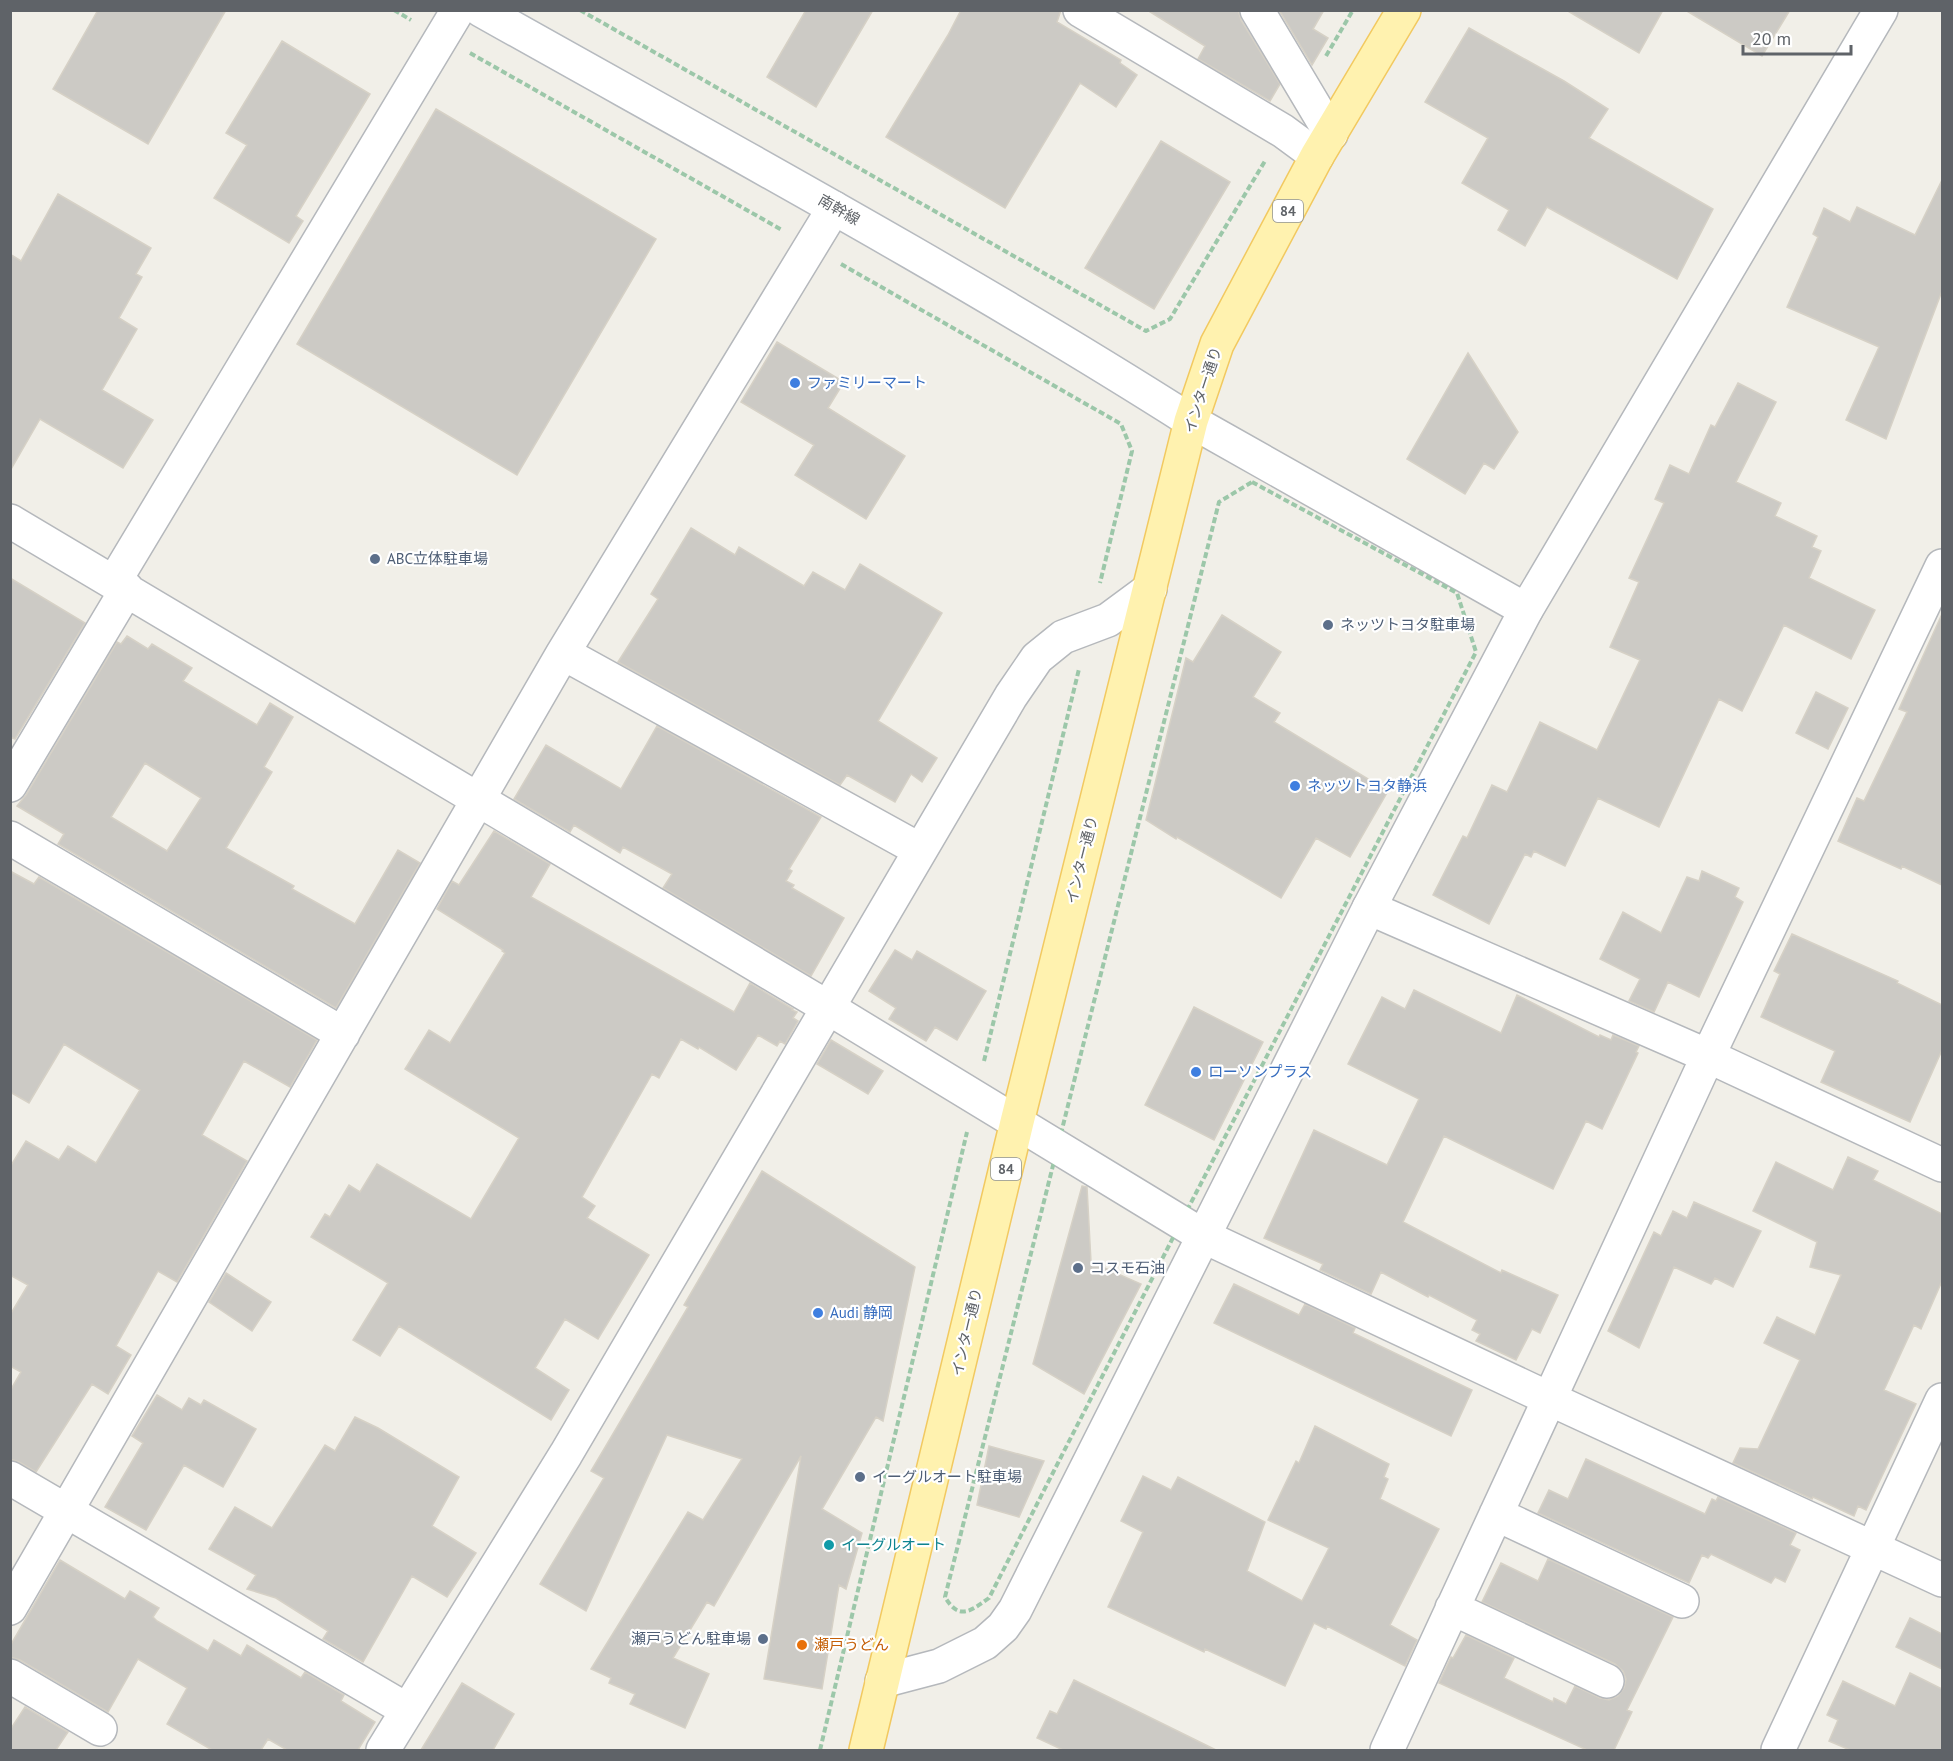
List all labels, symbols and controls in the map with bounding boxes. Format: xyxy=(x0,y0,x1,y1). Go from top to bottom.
scale bar xyxy=(1743,18,1851,56)
text: 20 m xyxy=(1752,27,1791,50)
street label: 南幹線 xyxy=(815,190,863,229)
road number: 84 xyxy=(1273,200,1303,222)
street label: インター通り xyxy=(1180,344,1225,436)
place label: ファミリーマート xyxy=(807,373,927,392)
marker: ファミリーマート xyxy=(788,376,802,390)
place label: ABC立体駐車場 xyxy=(387,549,488,568)
marker: ABC立体駐車場 xyxy=(368,552,382,566)
place label: ネッツトヨタ駐車場 xyxy=(1340,615,1475,634)
marker: ネッツトヨタ駐車場 xyxy=(1321,618,1335,632)
place label: ネッツトヨタ静浜 xyxy=(1307,776,1427,795)
marker: ネッツトヨタ静浜 xyxy=(1288,779,1302,793)
street label: インター通り xyxy=(1061,814,1102,906)
place label: ローソンプラス xyxy=(1208,1062,1312,1081)
marker: ローソンプラス xyxy=(1189,1065,1203,1079)
road number: 84 xyxy=(991,1158,1021,1180)
place label: コスモ石油 xyxy=(1090,1258,1165,1277)
marker: コスモ石油 xyxy=(1071,1261,1085,1275)
street label: インター通り xyxy=(947,1286,986,1378)
place label: Audi 静岡 xyxy=(830,1303,893,1322)
marker: Audi 静岡 xyxy=(811,1306,825,1320)
place label: イーグルオート駐車場 xyxy=(872,1467,1022,1486)
marker: イーグルオート駐車場 xyxy=(853,1470,867,1484)
place label: イーグルオート xyxy=(841,1535,946,1554)
marker: イーグルオート xyxy=(822,1538,836,1552)
place label: 瀬戸うどん駐車場 xyxy=(631,1629,751,1648)
marker: 瀬戸うどん駐車場 xyxy=(756,1632,770,1646)
place label: 瀬戸うどん xyxy=(814,1635,889,1654)
marker: 瀬戸うどん xyxy=(795,1638,809,1652)

